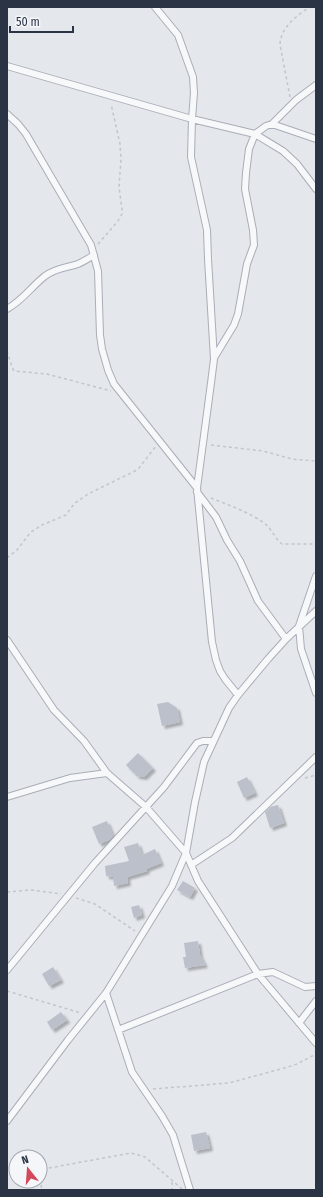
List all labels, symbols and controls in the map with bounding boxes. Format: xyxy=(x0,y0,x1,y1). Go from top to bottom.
scale bar xyxy=(10,8,73,34)
text: 50 m xyxy=(16,15,40,29)
north arrow xyxy=(8,1149,48,1189)
text: N xyxy=(20,1153,30,1167)

